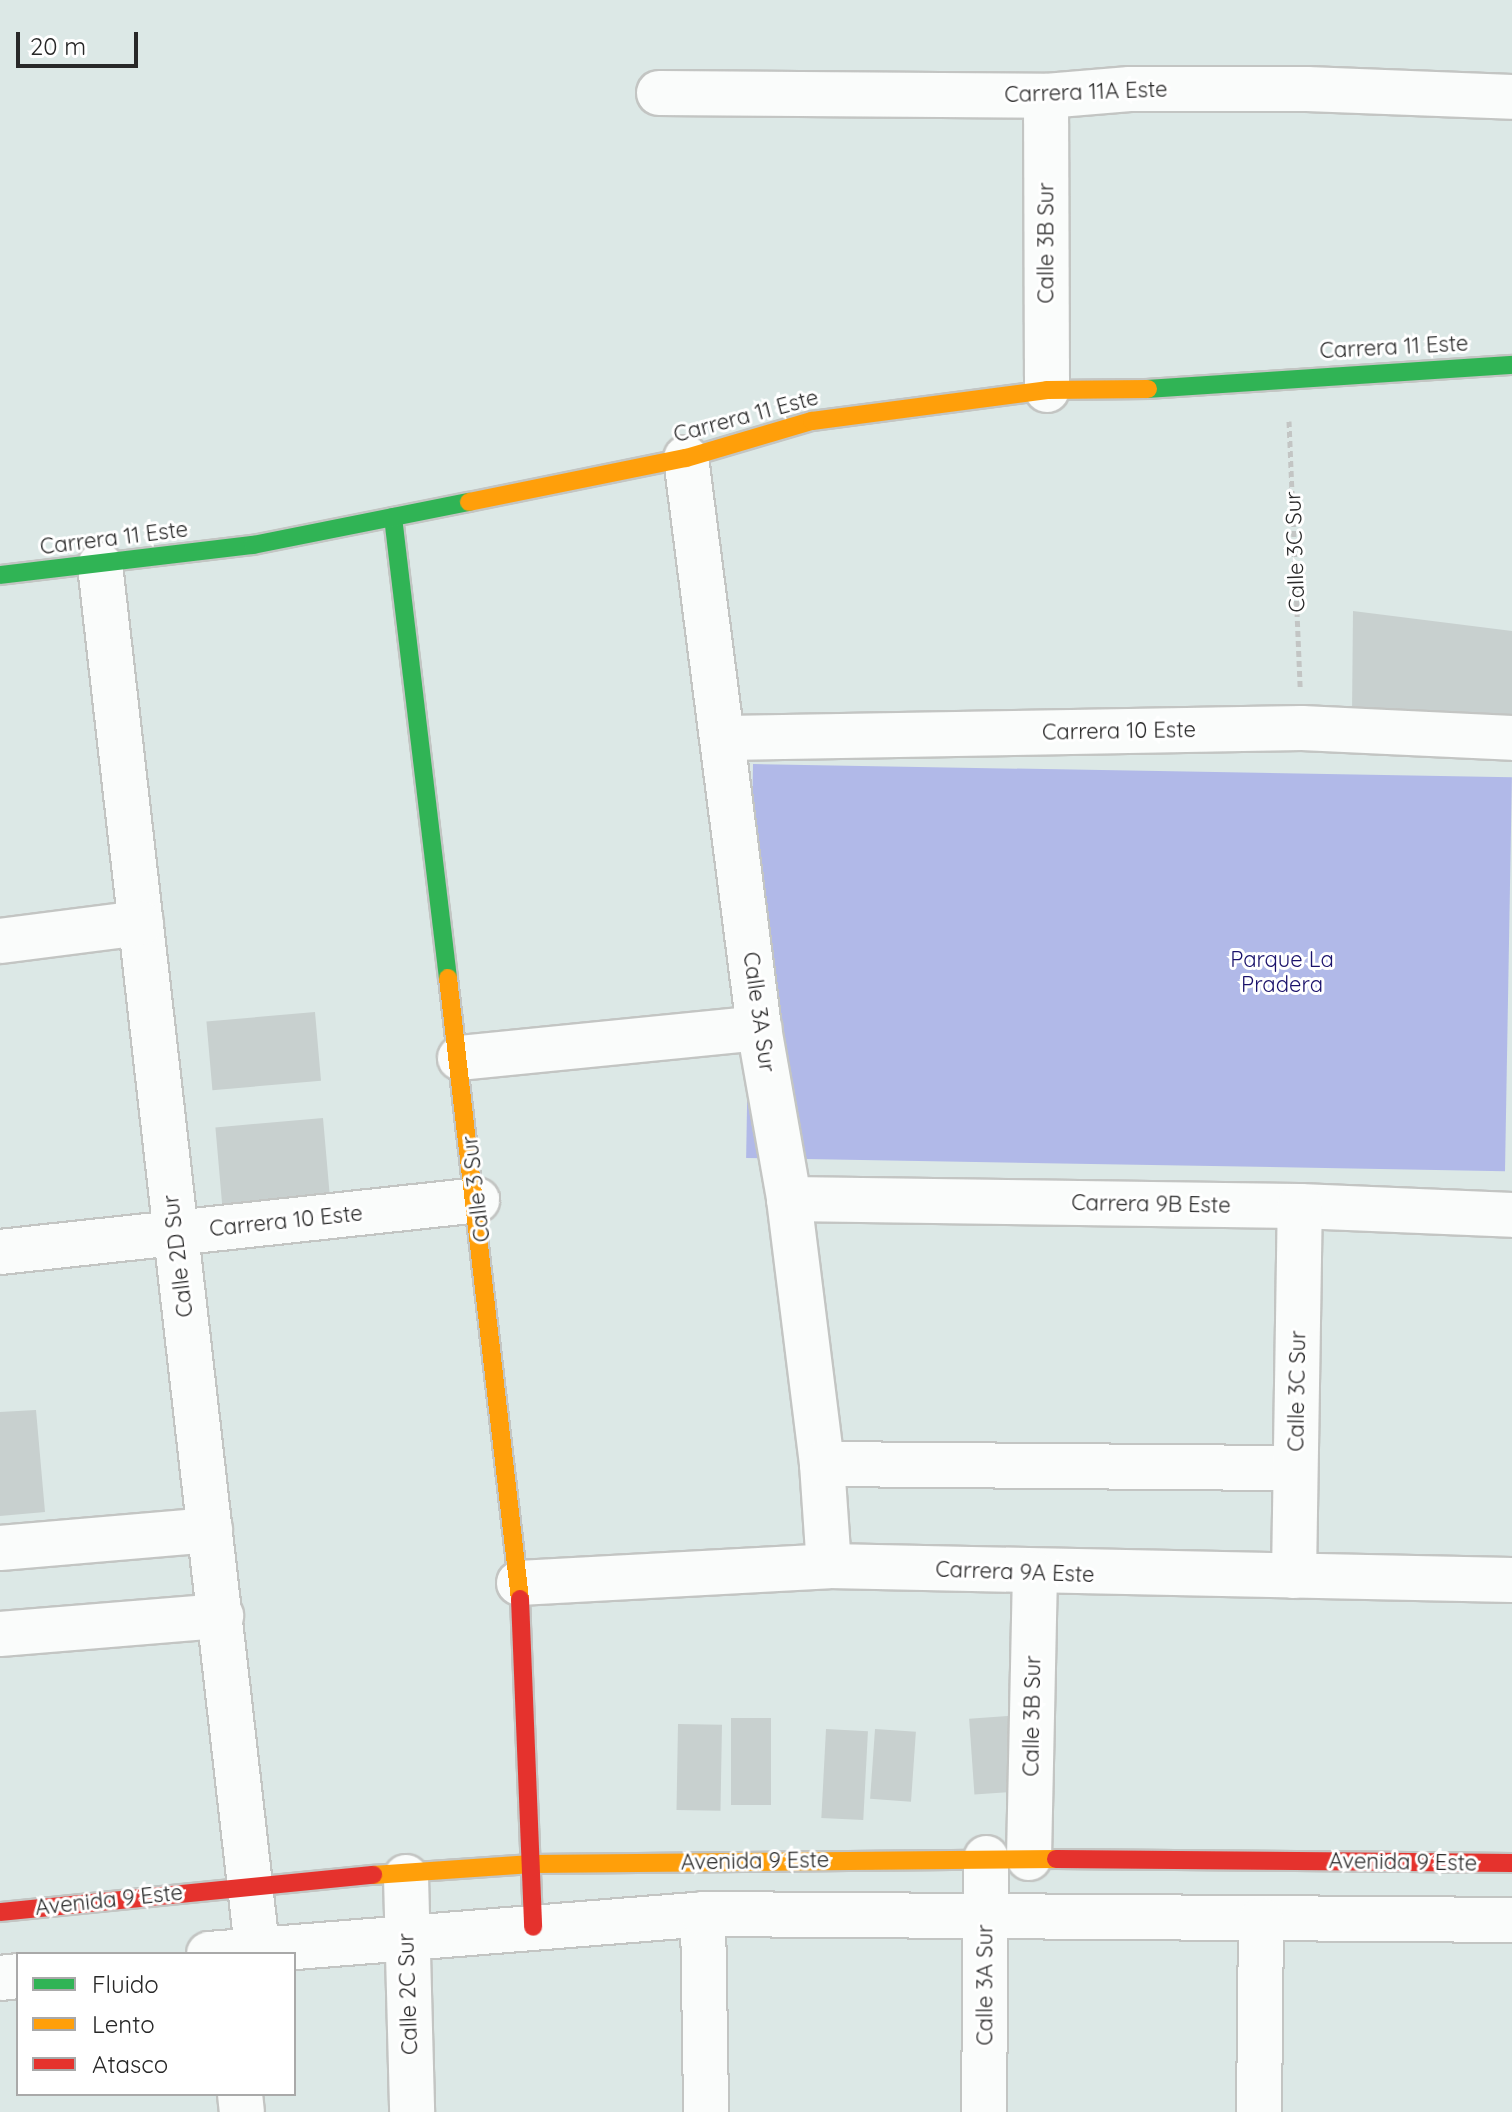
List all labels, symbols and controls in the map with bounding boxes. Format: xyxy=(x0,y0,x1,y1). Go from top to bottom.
scale bar xyxy=(20,16,142,66)
text: 20 m xyxy=(30,31,86,61)
street label: Carrera 11A Este xyxy=(1004,76,1168,108)
street label: Calle 3B Sur xyxy=(1033,182,1059,304)
street label: Carrera 11 Este xyxy=(1319,330,1469,364)
street label: Carrera 11 Este xyxy=(671,384,821,448)
street label: Calle 3C Sur xyxy=(1280,491,1310,613)
street label: Carrera 11 Este xyxy=(38,516,190,560)
street label: Carrera 10 Este xyxy=(1042,716,1196,746)
park label: Parque La Pradera xyxy=(1230,946,1334,998)
street label: Calle 3A Sur xyxy=(737,950,781,1074)
street label: Calle 3 Sur xyxy=(456,1134,496,1244)
street label: Carrera 9B Este xyxy=(1071,1189,1231,1219)
street label: Calle 2D Sur xyxy=(157,1193,199,1319)
street label: Carrera 10 Este xyxy=(208,1200,364,1242)
street label: Calle 3C Sur xyxy=(1283,1330,1311,1452)
street label: Carrera 9A Este xyxy=(935,1556,1095,1588)
street label: Calle 3B Sur xyxy=(1018,1655,1046,1777)
street label: Avenida 9 Este xyxy=(681,1847,829,1875)
street label: Avenida 9 Este xyxy=(1329,1848,1477,1876)
street label: Avenida 9 Este xyxy=(34,1879,184,1921)
street label: Calle 3A Sur xyxy=(972,1924,998,2046)
street label: Calle 2C Sur xyxy=(393,1933,423,2055)
legend xyxy=(16,1952,296,2096)
text: Fluido xyxy=(92,1969,159,1999)
text: Lento xyxy=(92,2009,155,2039)
text: Atasco xyxy=(92,2049,168,2079)

